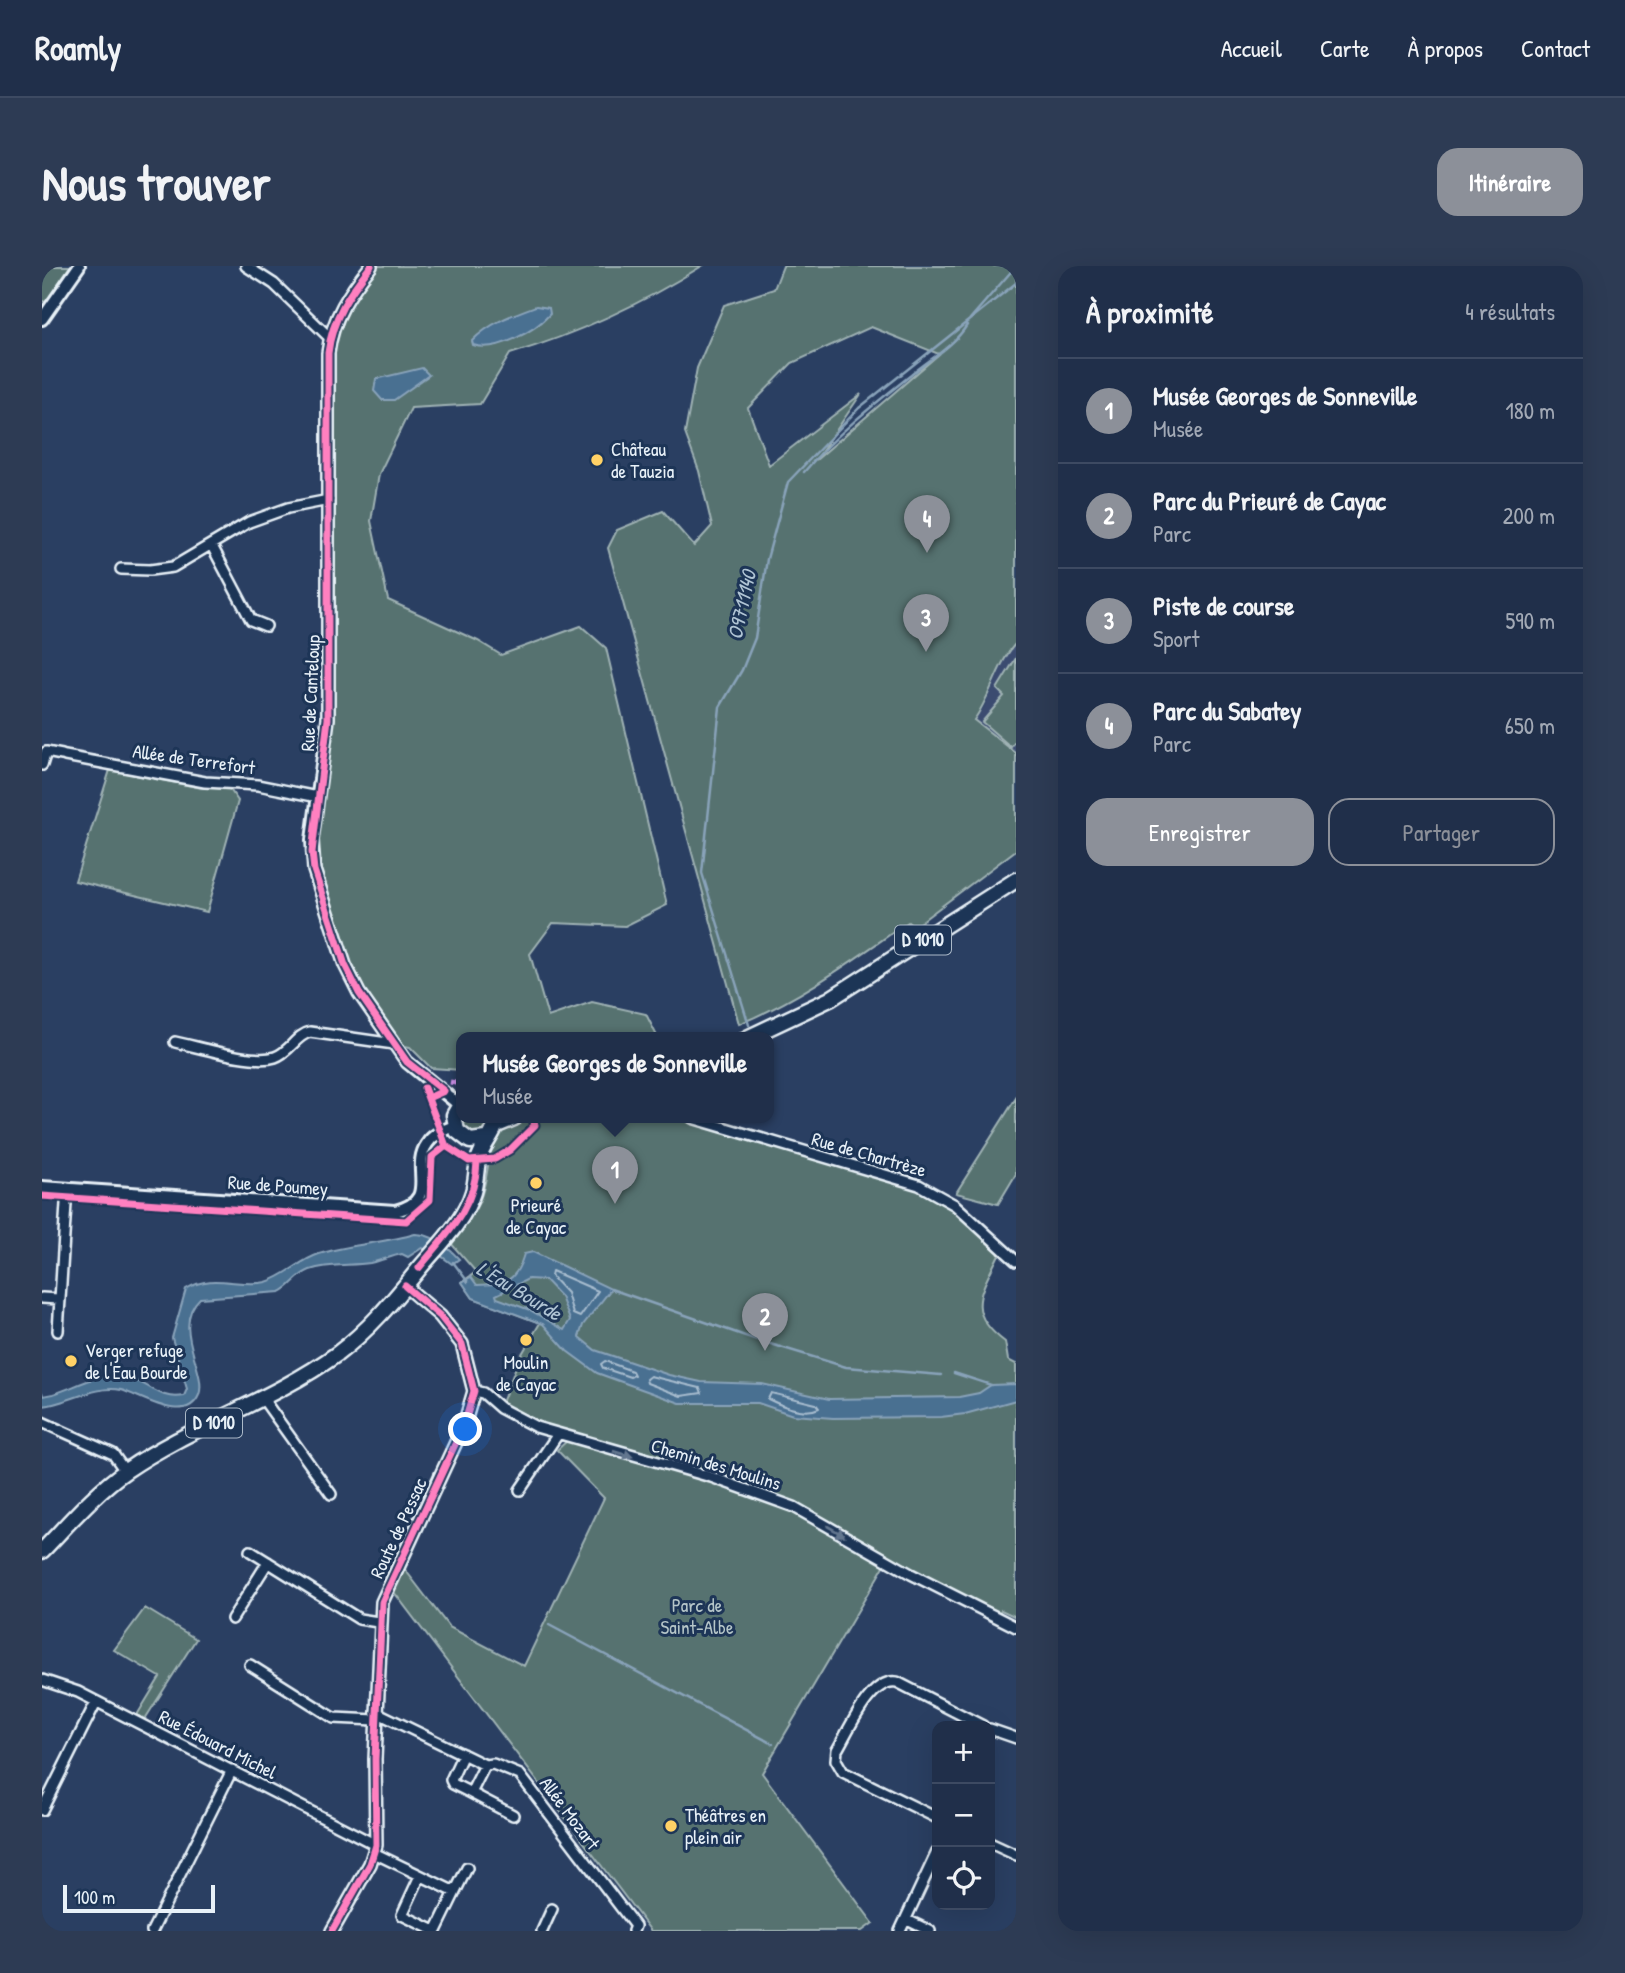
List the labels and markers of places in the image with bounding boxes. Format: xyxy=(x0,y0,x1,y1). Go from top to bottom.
place label: Château de Tauzia xyxy=(611,436,675,484)
marker: Château de Tauzia xyxy=(589,452,605,468)
pin: 4 xyxy=(904,495,950,553)
pin: 3 xyxy=(903,594,949,652)
pin: 1 xyxy=(592,1146,638,1204)
marker: Prieuré de Cayac xyxy=(528,1175,544,1191)
place label: Prieuré de Cayac xyxy=(506,1192,567,1240)
pin: 2 xyxy=(742,1293,788,1351)
marker: Moulin de Cayac xyxy=(518,1332,534,1348)
place label: Verger refuge de l'Eau Bourde xyxy=(85,1337,188,1385)
place label: Moulin de Cayac xyxy=(496,1349,557,1397)
marker: Verger refuge de l'Eau Bourde xyxy=(63,1353,79,1369)
place label: Théâtres en plein air xyxy=(685,1802,766,1850)
marker: Théâtres en plein air xyxy=(663,1818,679,1834)

